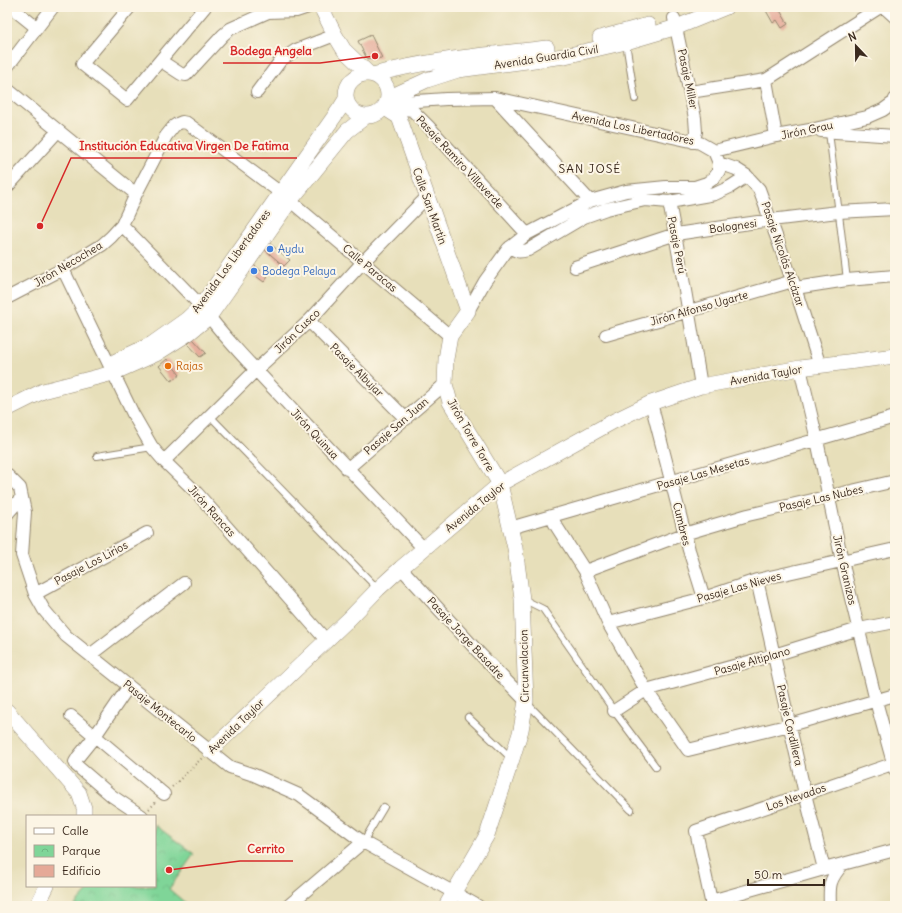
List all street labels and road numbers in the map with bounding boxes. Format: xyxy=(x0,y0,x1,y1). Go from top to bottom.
street label: Avenida Guardia Civil xyxy=(493,42,599,72)
street label: Pasaje Miller xyxy=(675,47,701,111)
street label: Avenida Los Libertadores xyxy=(571,108,695,148)
street label: Pasaje Ramiro Villaverde xyxy=(413,113,507,211)
street label: Jirón Grau xyxy=(780,118,835,142)
street label: Calle San Martín xyxy=(410,166,450,246)
street label: Pasaje Nicolás Alcázar xyxy=(758,200,808,309)
street label: Avenida Los Libertadores xyxy=(189,206,273,316)
street label: Pasaje Perú xyxy=(665,215,690,275)
street label: Bolognesi xyxy=(708,216,758,236)
street label: Jirón Necochea xyxy=(31,238,105,290)
street label: Calle Paracas xyxy=(340,241,400,295)
street label: Jirón Alfonso Ugarte xyxy=(649,287,749,329)
street label: Jirón Cusco xyxy=(271,306,323,356)
street label: Pasaje Albujar xyxy=(327,340,387,400)
street label: Avenida Taylor xyxy=(729,362,804,388)
street label: Pasaje San Juan xyxy=(361,394,431,458)
street label: Jirón Torre Torre xyxy=(444,396,498,474)
street label: Jirón Quinua xyxy=(288,406,342,462)
street label: Pasaje Las Mesetas xyxy=(655,453,751,493)
street label: Avenida Taylor xyxy=(442,478,508,535)
street label: Jirón Rancas xyxy=(185,482,239,540)
street label: Pasaje Las Nubes xyxy=(778,482,864,514)
street label: Cumbres xyxy=(670,501,694,547)
street label: Jirón Granizos xyxy=(830,534,860,606)
street label: Pasaje Los Lirios xyxy=(52,538,130,588)
street label: Pasaje Las Nieves xyxy=(695,568,783,606)
street label: Pasaje Jorge Basadre xyxy=(424,594,508,682)
street label: Circunvalacion xyxy=(516,629,532,703)
street label: Pasaje Altiplano xyxy=(712,643,792,679)
street label: Pasaje Montecarlo xyxy=(120,677,200,745)
street label: Pasaje Cordillera xyxy=(774,683,806,767)
street label: Avenida Taylor xyxy=(205,695,268,756)
street label: Los Nevados xyxy=(764,780,828,814)

